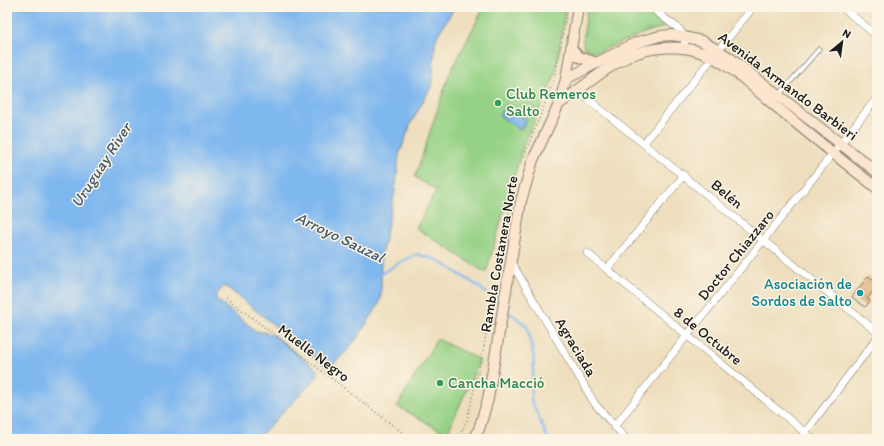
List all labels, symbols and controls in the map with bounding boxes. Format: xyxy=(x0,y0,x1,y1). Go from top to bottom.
north arrow xyxy=(822,22,862,62)
text: N xyxy=(840,26,853,41)
street label: Avenida Armando Barbieri xyxy=(715,28,861,144)
place label: Club Remeros Salto xyxy=(506,85,596,120)
marker: Club Remeros Salto xyxy=(493,98,503,108)
water label: Uruguay River xyxy=(67,118,136,211)
street label: Rambla Costanera Norte xyxy=(476,174,522,334)
street label: Belén xyxy=(707,175,747,213)
street label: Doctor Chiazzaro xyxy=(694,206,778,304)
water label: Arroyo Sauzal xyxy=(293,207,389,267)
place label: Asociación de Sordos de Salto xyxy=(752,275,852,310)
marker: Asociación de Sordos de Salto xyxy=(855,288,865,298)
street label: 8 de Octubre xyxy=(670,303,746,369)
street label: Agraciada xyxy=(551,314,601,380)
street label: Muelle Negro xyxy=(275,320,353,386)
place label: Cancha Macció xyxy=(448,374,544,392)
marker: Cancha Macció xyxy=(435,378,445,388)

